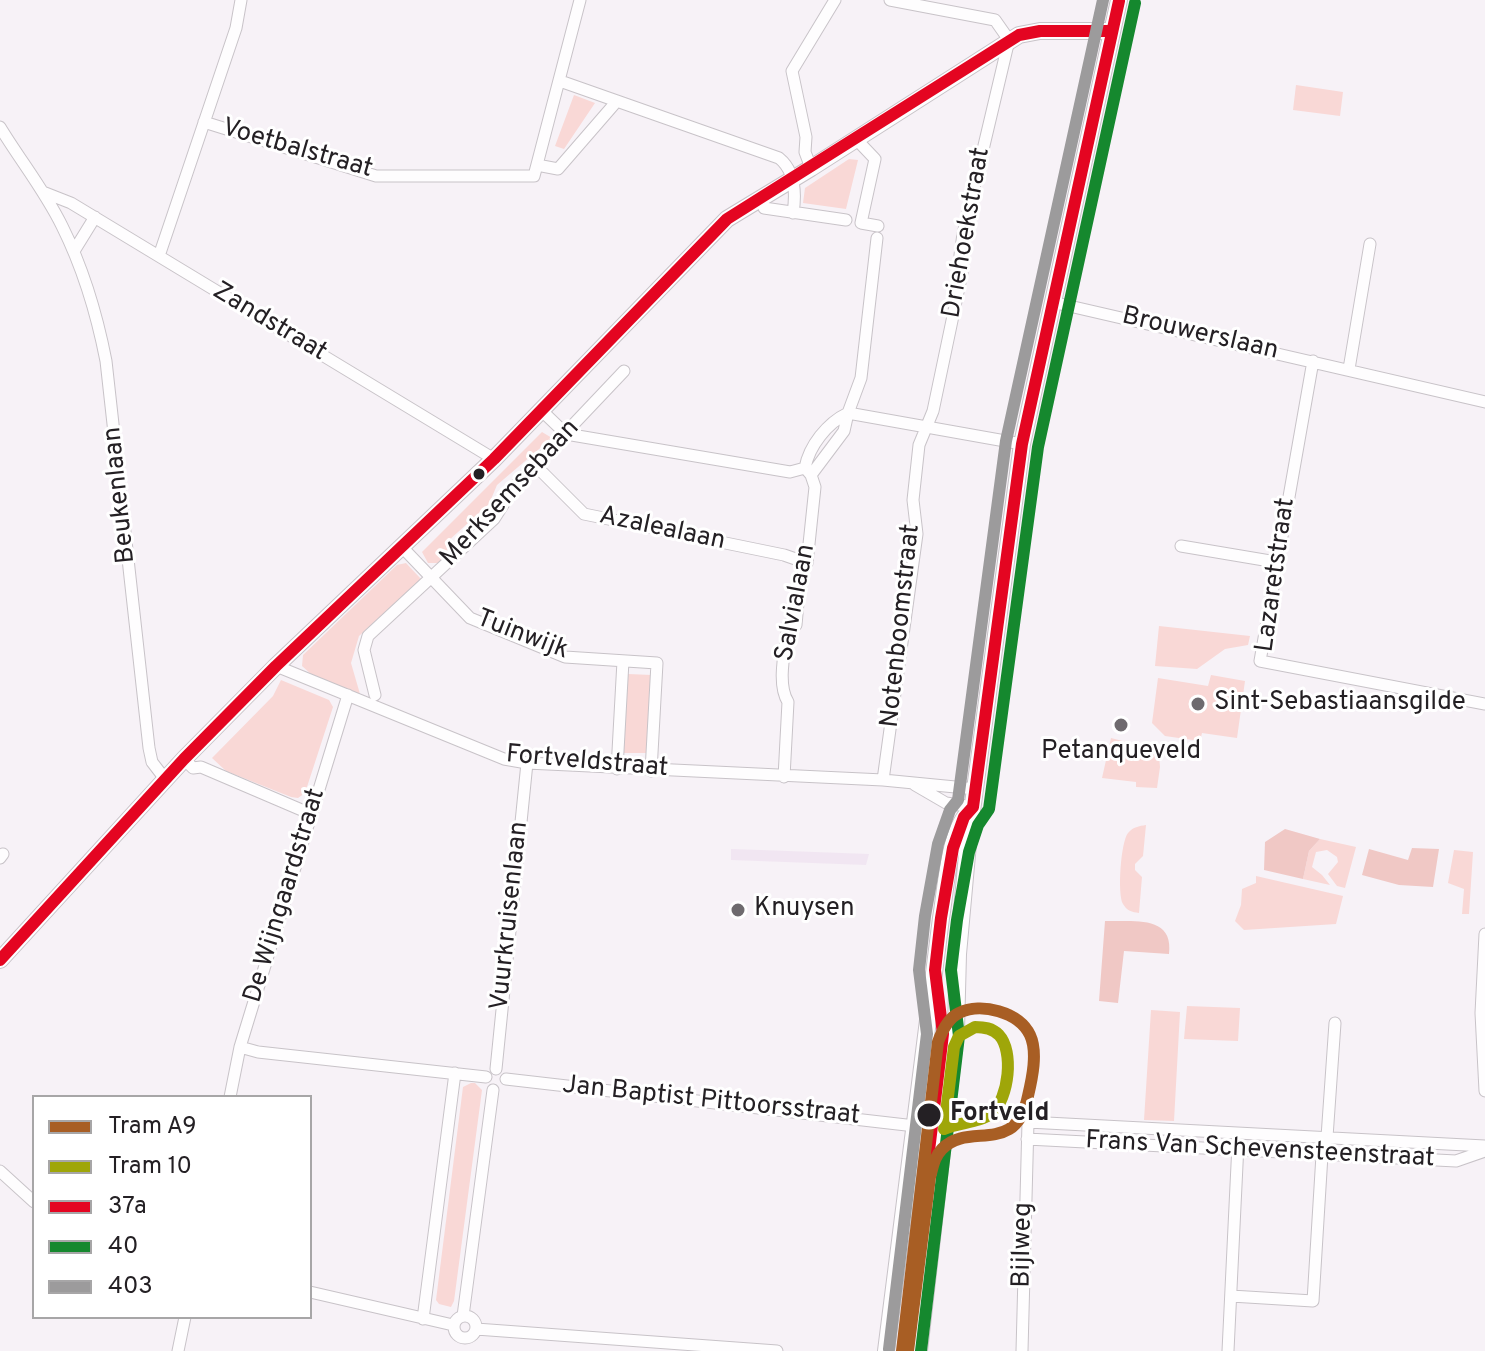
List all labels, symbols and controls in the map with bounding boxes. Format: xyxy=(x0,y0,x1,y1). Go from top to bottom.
street label: Voetbalstraat xyxy=(218,114,376,186)
street label: Driehoekstraat xyxy=(938,145,998,321)
street label: Zandstraat xyxy=(206,277,332,369)
street label: Brouwerslaan xyxy=(1119,302,1281,368)
street label: Merksemsebaan xyxy=(435,414,587,574)
street label: Beukenlaan xyxy=(98,425,144,565)
unlabelled marker xyxy=(471,466,487,482)
street label: Lazaretstraat xyxy=(1251,496,1303,654)
street label: Azalealaan xyxy=(596,501,728,559)
street label: Notenboomstraat xyxy=(876,523,928,729)
street label: Salvialaan xyxy=(770,542,824,664)
street label: Tuinwijk xyxy=(472,604,572,668)
place label: Sint-Sebastiaansgilde xyxy=(1214,688,1466,720)
marker: Sint-Sebastiaansgilde xyxy=(1189,695,1207,713)
marker: Petanqueveld xyxy=(1112,716,1130,734)
place label: Petanqueveld xyxy=(1041,737,1201,769)
street label: Fortveldstraat xyxy=(505,740,669,786)
street label: De Wijngaardstraat xyxy=(239,785,333,1007)
street label: Vuurkruisenlaan xyxy=(486,820,536,1012)
place label: Knuysen xyxy=(754,894,855,926)
marker: Knuysen xyxy=(729,901,747,919)
street label: Jan Baptist Pittoorsstraat xyxy=(561,1071,861,1133)
legend xyxy=(32,1095,312,1319)
place label: Fortveld xyxy=(950,1099,1049,1131)
marker: Fortveld xyxy=(915,1101,943,1129)
text: Tram A9 xyxy=(108,1112,197,1142)
street label: Frans Van Schevensteenstraat xyxy=(1084,1126,1436,1176)
text: Tram 10 xyxy=(108,1152,192,1182)
text: 37a xyxy=(108,1192,147,1222)
street label: Bijlweg xyxy=(1008,1202,1040,1288)
text: 40 xyxy=(108,1232,138,1262)
text: 403 xyxy=(108,1272,153,1302)

